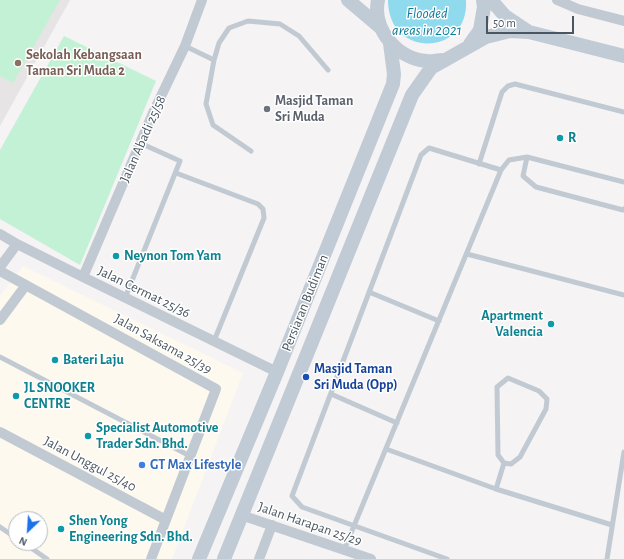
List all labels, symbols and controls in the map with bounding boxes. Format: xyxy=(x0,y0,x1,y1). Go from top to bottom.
water label: Flooded areas in 2021 xyxy=(392,4,462,39)
scale bar xyxy=(488,8,576,34)
text: 50 m xyxy=(493,17,516,29)
place label: Sekolah Kebangsaan Taman Sri Muda 2 xyxy=(26,47,142,80)
marker: Sekolah Kebangsaan Taman Sri Muda 2 xyxy=(13,58,23,68)
street label: Jalan Abadi 25/58 xyxy=(116,93,170,185)
place label: Masjid Taman Sri Muda xyxy=(275,93,353,126)
marker: Masjid Taman Sri Muda xyxy=(262,104,272,114)
place label: R xyxy=(568,130,576,146)
marker: R xyxy=(555,133,565,143)
place label: Neynon Tom Yam xyxy=(124,248,221,264)
marker: Neynon Tom Yam xyxy=(111,251,121,261)
street label: Persiaran Budiman xyxy=(278,252,332,354)
street label: Jalan Cermat 25/36 xyxy=(95,262,193,322)
place label: Apartment Valencia xyxy=(481,308,543,340)
street label: Jalan Saksama 25/39 xyxy=(111,310,215,378)
marker: Apartment Valencia xyxy=(546,319,556,329)
place label: Bateri Laju xyxy=(63,352,124,368)
marker: Bateri Laju xyxy=(50,355,60,365)
place label: Masjid Taman Sri Muda (Opp) xyxy=(314,361,398,394)
marker: Masjid Taman Sri Muda (Opp) xyxy=(301,372,311,382)
place label: JL SNOOKER CENTRE xyxy=(24,380,95,412)
marker: JL SNOOKER CENTRE xyxy=(11,391,21,401)
place label: Specialist Automotive Trader Sdn. Bhd. xyxy=(96,420,218,452)
marker: Specialist Automotive Trader Sdn. Bhd. xyxy=(83,431,93,441)
street label: Jalan Unggul 25/40 xyxy=(41,433,139,495)
place label: GT Max Lifestyle xyxy=(150,457,241,473)
marker: GT Max Lifestyle xyxy=(137,460,147,470)
street label: Jalan Harapan 25/29 xyxy=(256,498,364,550)
north arrow xyxy=(8,511,48,551)
place label: Shen Yong Engineering Sdn. Bhd. xyxy=(69,513,193,546)
marker: Shen Yong Engineering Sdn. Bhd. xyxy=(56,524,66,534)
text: N xyxy=(17,535,29,548)

